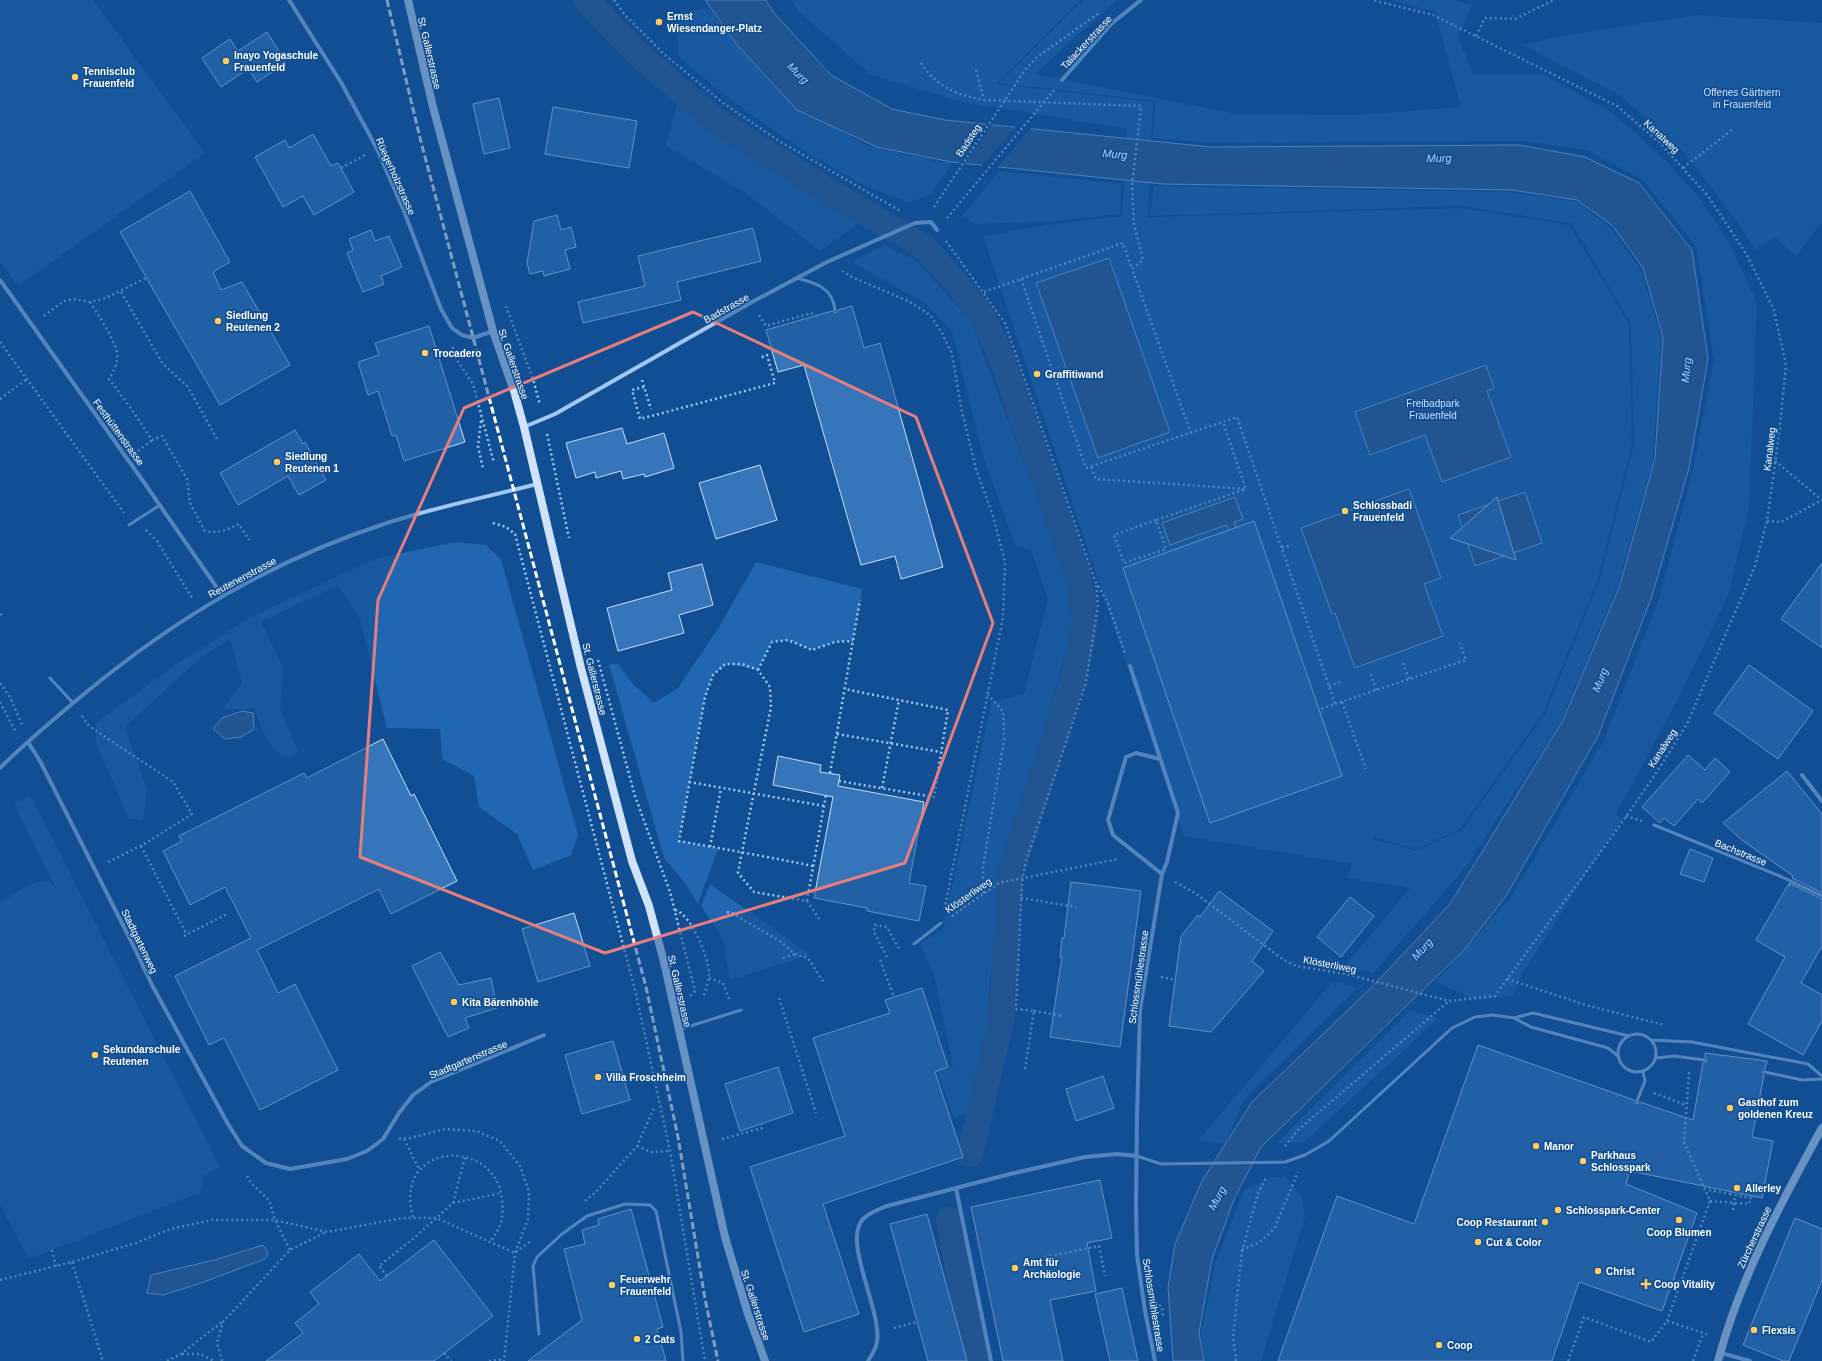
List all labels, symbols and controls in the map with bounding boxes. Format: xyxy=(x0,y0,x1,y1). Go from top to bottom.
place label: Ernst Wiesendanger-Platz xyxy=(667,11,762,34)
street label: Talackerstrasse xyxy=(1059,13,1114,71)
street label: St. Gallerstrasse xyxy=(416,16,443,91)
marker: Ernst Wiesendanger-Platz xyxy=(654,17,664,27)
place label: Inayo Yogaschule Frauenfeld xyxy=(234,50,319,73)
marker: Inayo Yogaschule Frauenfeld xyxy=(221,56,231,66)
water label: Murg xyxy=(785,60,812,87)
place label: Tennisclub Frauenfeld xyxy=(83,66,135,89)
marker: Tennisclub Frauenfeld xyxy=(70,72,80,82)
park label: Offenes Gärtnern in Frauenfeld xyxy=(1703,87,1781,110)
street label: Kanalweg xyxy=(1642,117,1681,155)
street label: Badsteg xyxy=(954,122,983,159)
street label: Rüegerholzstrasse xyxy=(374,136,418,217)
water label: Murg xyxy=(1102,147,1129,161)
water label: Murg xyxy=(1426,152,1453,164)
street label: Badstrasse xyxy=(702,291,751,325)
place label: Siedlung Reutenen 2 xyxy=(226,310,280,333)
marker: Siedlung Reutenen 2 xyxy=(213,316,223,326)
street label: St. Gallerstrasse xyxy=(496,327,531,401)
marker: Trocadero xyxy=(420,348,430,358)
place label: Trocadero xyxy=(433,348,481,359)
water label: Murg xyxy=(1679,356,1693,383)
marker: Graffitiwand xyxy=(1032,369,1042,379)
place label: Graffitiwand xyxy=(1045,369,1103,380)
street label: Festhüttenstrasse xyxy=(91,397,147,468)
park label: Freibadpark Frauenfeld xyxy=(1406,398,1461,421)
street label: Kanalweg xyxy=(1761,427,1778,472)
place label: Siedlung Reutenen 1 xyxy=(285,451,339,474)
marker: Siedlung Reutenen 1 xyxy=(272,457,282,467)
place label: Schlossbadi Frauenfeld xyxy=(1353,500,1412,523)
marker: Schlossbadi Frauenfeld xyxy=(1340,506,1350,516)
street label: Reutenenstrasse xyxy=(206,555,279,600)
street label: St. Gallerstrasse xyxy=(580,642,609,717)
water label: Murg xyxy=(1590,665,1611,694)
street label: Kanalweg xyxy=(1646,727,1679,770)
street label: Bachstrasse xyxy=(1713,837,1769,868)
street label: Klösterliweg xyxy=(943,875,994,915)
street label: Stadtgartenweg xyxy=(119,907,160,975)
street label: Schlossmühlestrasse xyxy=(1126,929,1151,1025)
water label: Murg xyxy=(1409,935,1435,962)
street label: St. Gallerstrasse xyxy=(666,954,693,1029)
street label: Klösterliweg xyxy=(1302,954,1357,975)
marker: Kita Bärenhöhle xyxy=(449,997,459,1007)
place label: Kita Bärenhöhle xyxy=(462,997,539,1008)
street label: Stadtgartenstrasse xyxy=(427,1038,509,1081)
place label: Sekundarschule Reutenen xyxy=(103,1044,181,1067)
marker: Sekundarschule Reutenen xyxy=(90,1050,100,1060)
marker: Villa Froschheim xyxy=(593,1072,603,1082)
place label: Villa Froschheim xyxy=(606,1072,686,1083)
place label: Gasthof zum goldenen Kreuz xyxy=(1738,1097,1813,1120)
marker: Gasthof zum goldenen Kreuz xyxy=(1725,1103,1735,1113)
marker: Manor xyxy=(1531,1141,1541,1151)
place label: Manor xyxy=(1544,1141,1574,1152)
place label: Parkhaus Schlosspark xyxy=(1591,1150,1651,1173)
marker: Parkhaus Schlosspark xyxy=(1578,1156,1588,1166)
water label: Murg xyxy=(1206,1183,1229,1212)
marker: Allerley xyxy=(1732,1183,1742,1193)
place label: Allerley xyxy=(1745,1183,1782,1194)
street label: Zürcherstrasse xyxy=(1735,1204,1774,1270)
marker: Schlosspark-Center xyxy=(1553,1205,1563,1215)
place label: Schlosspark-Center xyxy=(1566,1205,1661,1216)
marker: Coop Blumen xyxy=(1674,1215,1684,1225)
place label: Coop Restaurant xyxy=(1456,1217,1538,1228)
marker: Coop Restaurant xyxy=(1540,1217,1550,1227)
place label: Coop Blumen xyxy=(1647,1227,1712,1238)
marker: Cut & Color xyxy=(1473,1237,1483,1247)
place label: Cut & Color xyxy=(1486,1237,1542,1248)
place label: Amt für Archäologie xyxy=(1023,1257,1081,1280)
street label: Schlossmühlestrasse xyxy=(1141,1258,1166,1353)
marker: Amt für Archäologie xyxy=(1010,1263,1020,1273)
marker: Christ xyxy=(1593,1266,1603,1276)
place label: Christ xyxy=(1606,1266,1636,1277)
street label: St. Gallerstrasse xyxy=(739,1268,772,1342)
place label: Feuerwehr Frauenfeld xyxy=(620,1274,671,1297)
marker: Coop Vitality xyxy=(1641,1279,1651,1289)
place label: Coop Vitality xyxy=(1654,1279,1715,1290)
marker: Feuerwehr Frauenfeld xyxy=(607,1280,617,1290)
marker: Flexsis xyxy=(1749,1325,1759,1335)
place label: Flexsis xyxy=(1762,1325,1796,1336)
marker: 2 Cats xyxy=(632,1334,642,1344)
place label: 2 Cats xyxy=(645,1334,675,1345)
marker: Coop xyxy=(1434,1340,1444,1350)
place label: Coop xyxy=(1447,1340,1473,1351)

